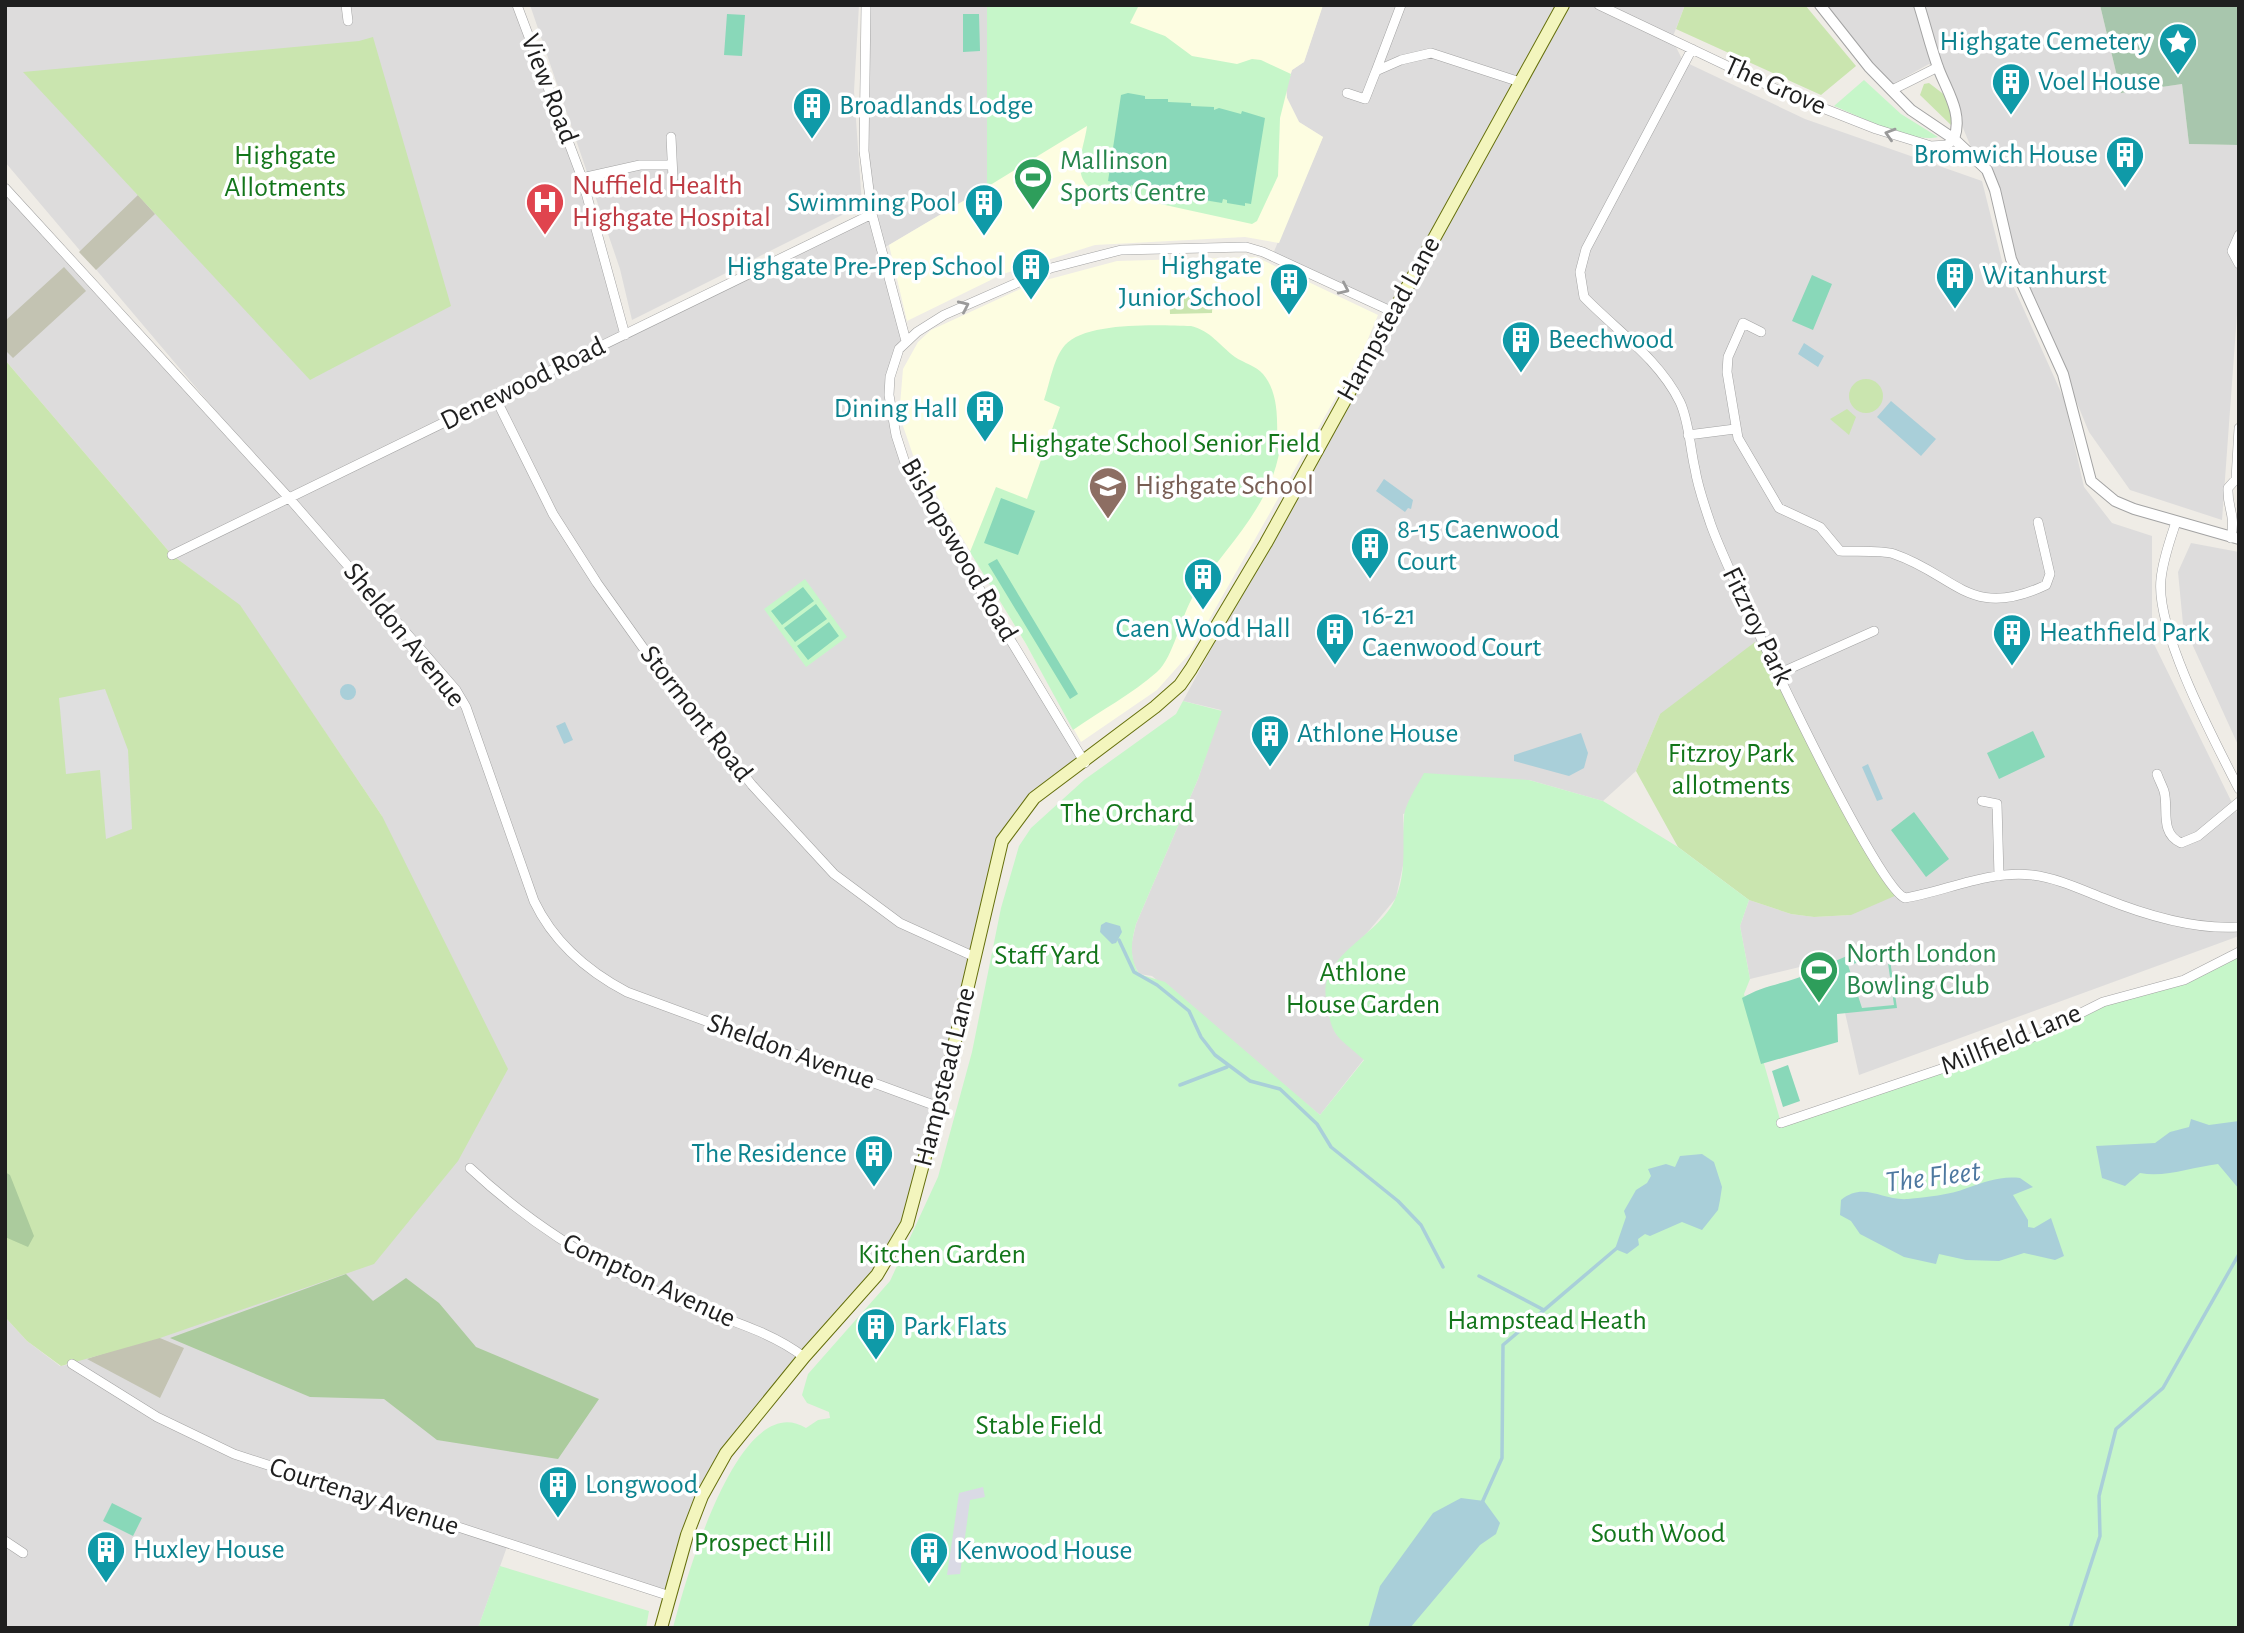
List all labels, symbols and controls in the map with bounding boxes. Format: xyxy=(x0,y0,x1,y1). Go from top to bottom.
place icon: Highgate Cemetery xyxy=(2157,21,2199,76)
place label: Highgate Cemetery xyxy=(1940,28,2151,56)
street label: View Road xyxy=(515,30,583,148)
street label: The Grove xyxy=(1720,51,1830,121)
building icon: Voel House xyxy=(1990,61,2032,116)
place label: Voel House xyxy=(2038,68,2161,96)
building icon: Broadlands Lodge xyxy=(791,85,833,140)
place label: Broadlands Lodge xyxy=(839,92,1034,120)
one-way arrow xyxy=(1884,127,1896,142)
building icon: Bromwich House xyxy=(2104,134,2146,189)
place label: Bromwich House xyxy=(1913,141,2098,169)
park label: Highgate Allotments xyxy=(224,142,346,202)
place label: Mallinson Sports Centre xyxy=(1060,147,1206,207)
sports icon: Mallinson Sports Centre xyxy=(1012,156,1054,211)
place label: Nuffield Health Highgate Hospital xyxy=(572,172,771,232)
hospital icon: Nuffield Health Highgate Hospital xyxy=(524,181,566,236)
building icon: Swimming Pool xyxy=(963,182,1005,237)
place label: Swimming Pool xyxy=(787,189,957,217)
street label: Hampstead Lane xyxy=(1332,232,1446,406)
building icon: Highgate Pre-Prep School xyxy=(1010,246,1052,301)
place label: Highgate Junior School xyxy=(1119,252,1262,312)
place label: Highgate Pre-Prep School xyxy=(726,253,1004,281)
building icon: Witanhurst xyxy=(1934,255,1976,310)
building icon: Highgate Junior School xyxy=(1268,261,1310,316)
place label: Witanhurst xyxy=(1982,262,2107,290)
one-way arrow xyxy=(1337,281,1349,295)
one-way arrow xyxy=(957,300,969,314)
building icon: Beechwood xyxy=(1500,319,1542,374)
place label: Beechwood xyxy=(1548,326,1674,354)
street label: Denewood Road xyxy=(436,332,610,436)
building icon: Dining Hall xyxy=(964,388,1006,443)
place label: Dining Hall xyxy=(834,395,958,423)
park label: Highgate School Senior Field xyxy=(1010,430,1320,458)
street label: Bishopswood Road xyxy=(895,454,1023,646)
school or university icon: Highgate School xyxy=(1087,465,1129,520)
place label: Highgate School xyxy=(1135,472,1314,500)
place label: 8-15 Caenwood Court xyxy=(1397,516,1560,576)
building icon: 8-15 Caenwood Court xyxy=(1349,525,1391,580)
building icon: Caen Wood Hall xyxy=(1182,556,1224,611)
street label: Sheldon Avenue xyxy=(338,558,470,712)
street label: Fitzroy Park xyxy=(1717,563,1797,689)
place label: 16-21 Caenwood Court xyxy=(1362,602,1541,662)
building icon: 16-21 Caenwood Court xyxy=(1314,611,1356,666)
building icon: Heathfield Park xyxy=(1991,612,2033,667)
place label: Caen Wood Hall xyxy=(1115,615,1291,643)
place label: Heathfield Park xyxy=(2039,619,2210,647)
street label: Stormont Road xyxy=(635,641,757,787)
building icon: Athlone House xyxy=(1249,713,1291,768)
place label: Athlone House xyxy=(1297,720,1458,748)
park label: Fitzroy Park allotments xyxy=(1668,740,1795,800)
park label: The Orchard xyxy=(1060,800,1194,828)
place label: North London Bowling Club xyxy=(1846,940,1997,1000)
park label: Staff Yard xyxy=(994,942,1100,970)
sports icon: North London Bowling Club xyxy=(1798,949,1840,1004)
park label: Athlone House Garden xyxy=(1286,959,1440,1019)
street label: Hampstead Lane xyxy=(909,985,981,1169)
street label: Millfield Lane xyxy=(1937,999,2085,1081)
street label: Sheldon Avenue xyxy=(704,1009,878,1095)
building icon: The Residence xyxy=(853,1133,895,1188)
place label: The Residence xyxy=(691,1140,847,1168)
water label: The Fleet xyxy=(1883,1156,1983,1198)
street label: Compton Avenue xyxy=(558,1229,740,1333)
park label: Kitchen Garden xyxy=(858,1241,1026,1269)
building icon: Park Flats xyxy=(855,1306,897,1361)
park label: Hampstead Heath xyxy=(1447,1307,1647,1335)
place label: Park Flats xyxy=(903,1313,1007,1341)
park label: Stable Field xyxy=(975,1412,1103,1440)
street label: Courtenay Avenue xyxy=(266,1453,462,1541)
building icon: Longwood xyxy=(537,1464,579,1519)
place label: Longwood xyxy=(585,1471,698,1499)
park label: South Wood xyxy=(1591,1520,1725,1548)
building icon: Huxley House xyxy=(85,1529,127,1584)
park label: Prospect Hill xyxy=(694,1529,832,1557)
building icon: Kenwood House xyxy=(908,1530,950,1585)
place label: Huxley House xyxy=(133,1536,285,1564)
place label: Kenwood House xyxy=(956,1537,1133,1565)

